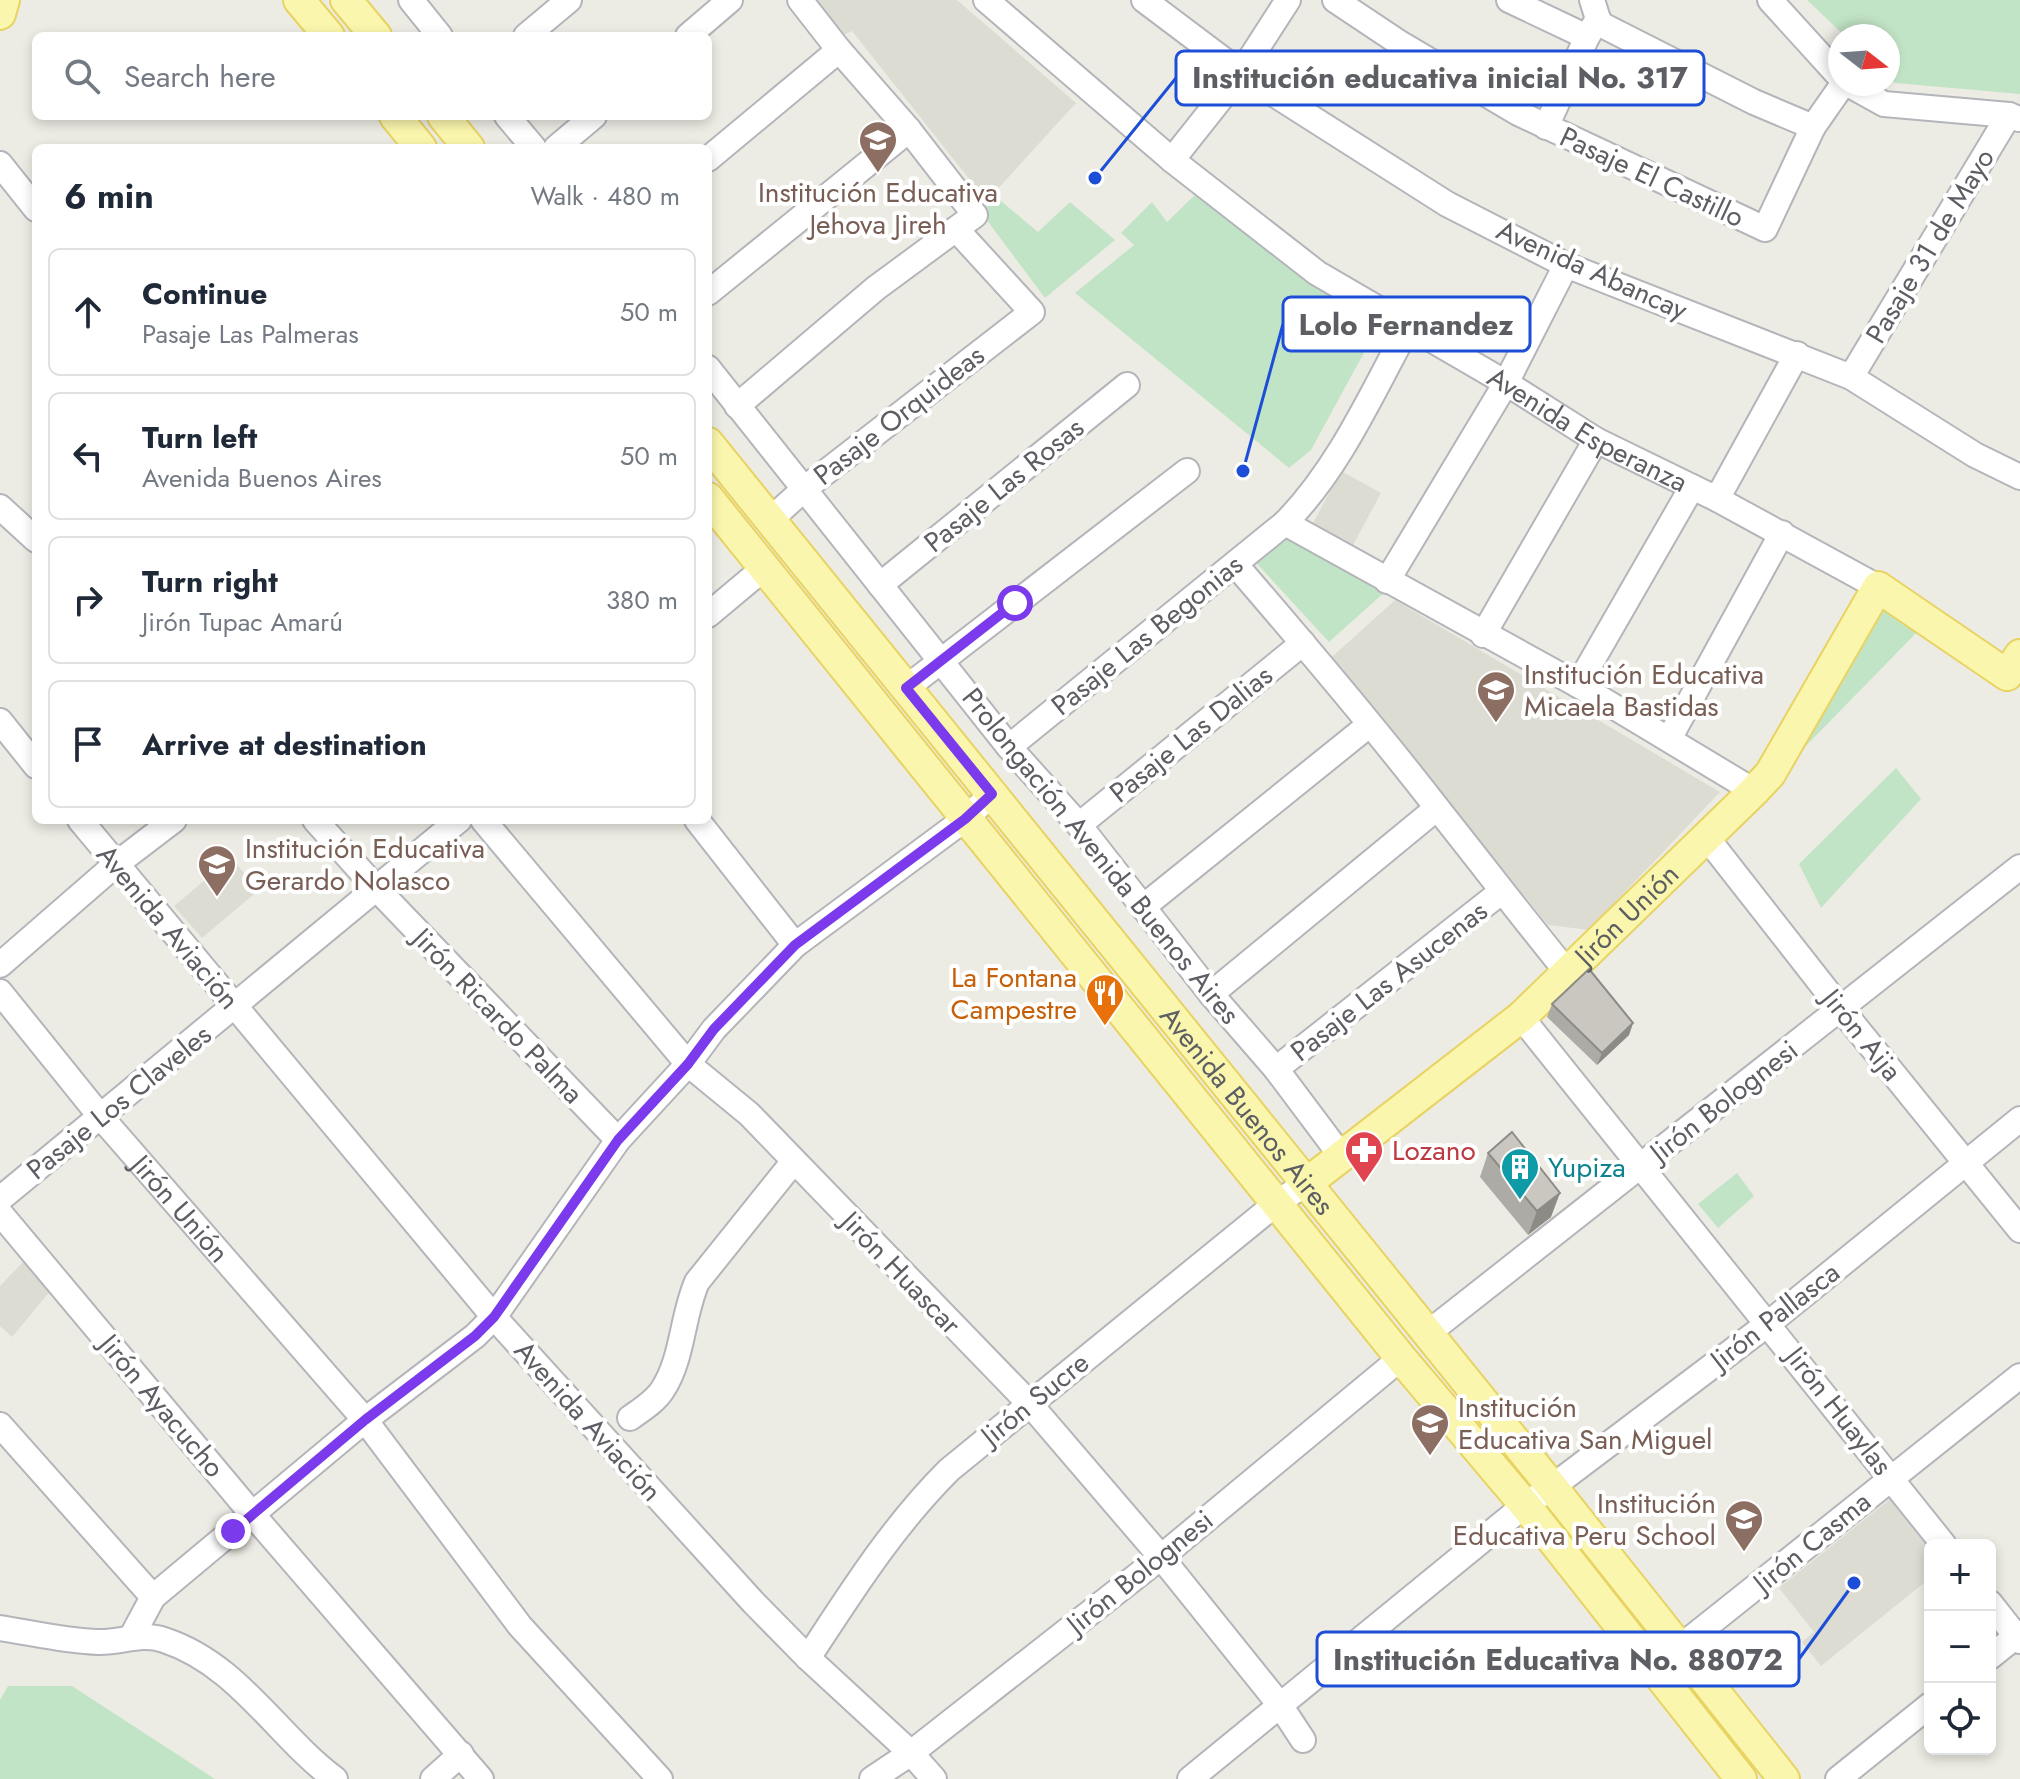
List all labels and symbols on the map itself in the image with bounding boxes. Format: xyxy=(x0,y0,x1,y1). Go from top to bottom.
north arrow xyxy=(1828,24,1900,96)
callout: Institución educativa inicial No. 317 xyxy=(1176,51,1704,105)
text: Institución educativa inicial No. 317 xyxy=(1192,56,1689,99)
street label: Pasaje El Castillo xyxy=(1553,116,1751,238)
school or university icon: Institución Educativa Jehova Jireh xyxy=(857,119,899,174)
street label: Pasaje 31 de Mayo xyxy=(1856,141,2004,351)
place label: Institución Educativa Jehova Jireh xyxy=(758,172,998,245)
street label: Avenida Abancay xyxy=(1490,210,1695,331)
callout: Lolo Fernandez xyxy=(1283,297,1530,351)
text: Lolo Fernandez xyxy=(1298,303,1514,346)
street label: Pasaje Orquideas xyxy=(805,335,993,495)
street label: Avenida Esperanza xyxy=(1480,356,1695,502)
street label: Pasaje Las Rosas xyxy=(915,408,1093,562)
street label: Pasaje Las Begonias xyxy=(1042,545,1252,725)
route start xyxy=(997,585,1033,621)
place label: Institución Educativa Micaela Bastidas xyxy=(1524,654,1764,727)
street label: Pasaje Las Dalias xyxy=(1101,655,1281,813)
school or university icon: Institución Educativa Micaela Bastidas xyxy=(1475,669,1517,724)
street label: Prolongación Avenida Buenos Aires xyxy=(952,679,1250,1033)
place label: Institución Educativa Gerardo Nolasco xyxy=(245,828,485,901)
street label: Avenida Aviación xyxy=(87,836,249,1018)
school or university icon: Institución Educativa Gerardo Nolasco xyxy=(196,843,238,898)
street label: Jirón Unión xyxy=(1562,854,1688,978)
street label: Pasaje Las Asucenas xyxy=(1282,891,1496,1071)
street label: Jirón Ricardo Palma xyxy=(400,916,593,1113)
place label: La Fontana Campestre xyxy=(951,957,1077,1030)
restaurant icon: La Fontana Campestre xyxy=(1084,972,1126,1027)
street label: Jirón Aija xyxy=(1810,977,1912,1090)
street label: Avenida Buenos Aires xyxy=(1150,997,1345,1224)
street label: Pasaje Los Claveles xyxy=(18,1014,220,1190)
street label: Jirón Bolognesi xyxy=(1638,1030,1807,1174)
pharmacy icon: Lozano xyxy=(1343,1129,1385,1184)
place label: Lozano xyxy=(1392,1130,1476,1171)
street label: Jirón Unión xyxy=(119,1143,239,1271)
building icon: Yupiza xyxy=(1499,1146,1541,1201)
place label: Yupiza xyxy=(1548,1147,1626,1188)
street label: Jirón Huascar xyxy=(829,1199,971,1344)
street label: Jirón Pallasca xyxy=(1699,1252,1848,1382)
street label: Jirón Ayacucho xyxy=(87,1322,234,1487)
street label: Avenida Aviación xyxy=(505,1331,671,1511)
street label: Jirón Huaylas xyxy=(1773,1335,1902,1484)
street label: Jirón Sucre xyxy=(969,1343,1098,1458)
place label: Institución Educativa San Miguel xyxy=(1458,1387,1713,1460)
school or university icon: Institución Educativa San Miguel xyxy=(1409,1402,1451,1457)
street label: Jirón Casma xyxy=(1741,1482,1880,1605)
place label: Institución Educativa Peru School xyxy=(1453,1483,1716,1556)
school or university icon: Institución Educativa Peru School xyxy=(1723,1498,1765,1553)
street label: Jirón Bolognesi xyxy=(1055,1500,1222,1646)
route end xyxy=(215,1513,251,1549)
callout: Institución Educativa No. 88072 xyxy=(1317,1632,1799,1686)
text: Institución Educativa No. 88072 xyxy=(1333,1638,1783,1681)

